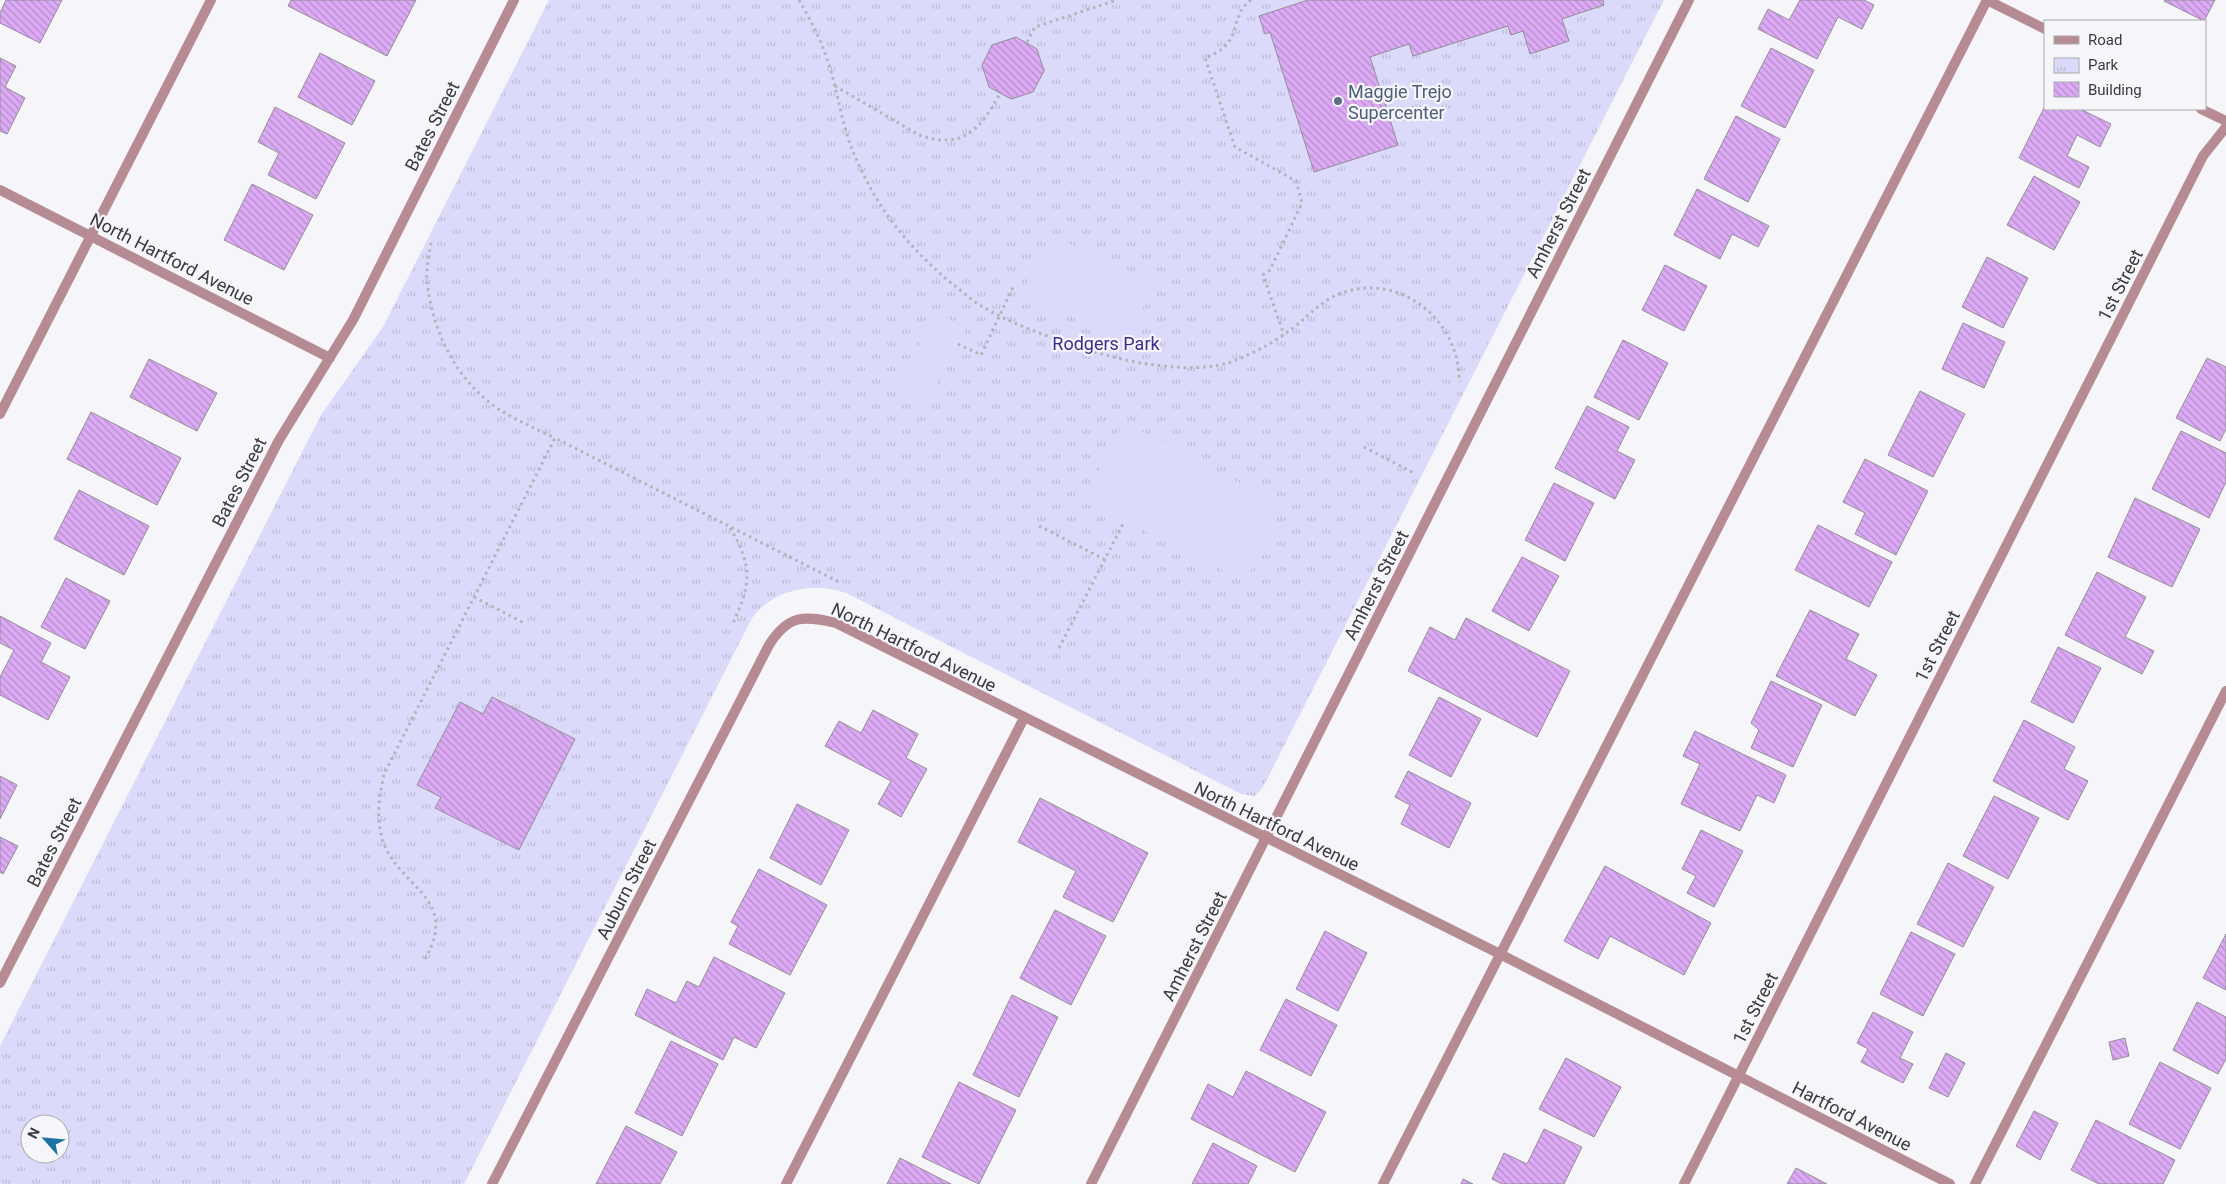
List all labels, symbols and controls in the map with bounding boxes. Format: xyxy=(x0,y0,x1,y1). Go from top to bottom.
legend xyxy=(2044,20,2206,110)
text: Road xyxy=(2088,31,2122,49)
text: Park xyxy=(2088,56,2119,74)
street label: Bates Street xyxy=(400,78,464,174)
place label: Maggie Trejo Supercenter xyxy=(1348,81,1452,123)
text: Building xyxy=(2088,81,2142,99)
marker: Maggie Trejo Supercenter xyxy=(1332,95,1344,107)
street label: Amherst Street xyxy=(1521,165,1595,281)
street label: North Hartford Avenue xyxy=(87,209,257,309)
street label: 1st Street xyxy=(2093,246,2147,324)
park label: Rodgers Park xyxy=(1052,333,1161,354)
street label: Bates Street xyxy=(207,434,271,530)
street label: Amherst Street xyxy=(1339,527,1413,643)
street label: North Hartford Avenue xyxy=(828,598,1000,696)
street label: 1st Street xyxy=(1910,607,1964,685)
street label: North Hartford Avenue xyxy=(1191,777,1363,875)
street label: Bates Street xyxy=(22,794,86,890)
street label: Auburn Street xyxy=(592,835,660,943)
street label: Amherst Street xyxy=(1157,888,1231,1004)
street label: 1st Street xyxy=(1728,969,1782,1047)
street label: Hartford Avenue xyxy=(1789,1077,1915,1155)
north arrow xyxy=(20,1114,70,1164)
text: N xyxy=(24,1125,43,1141)

